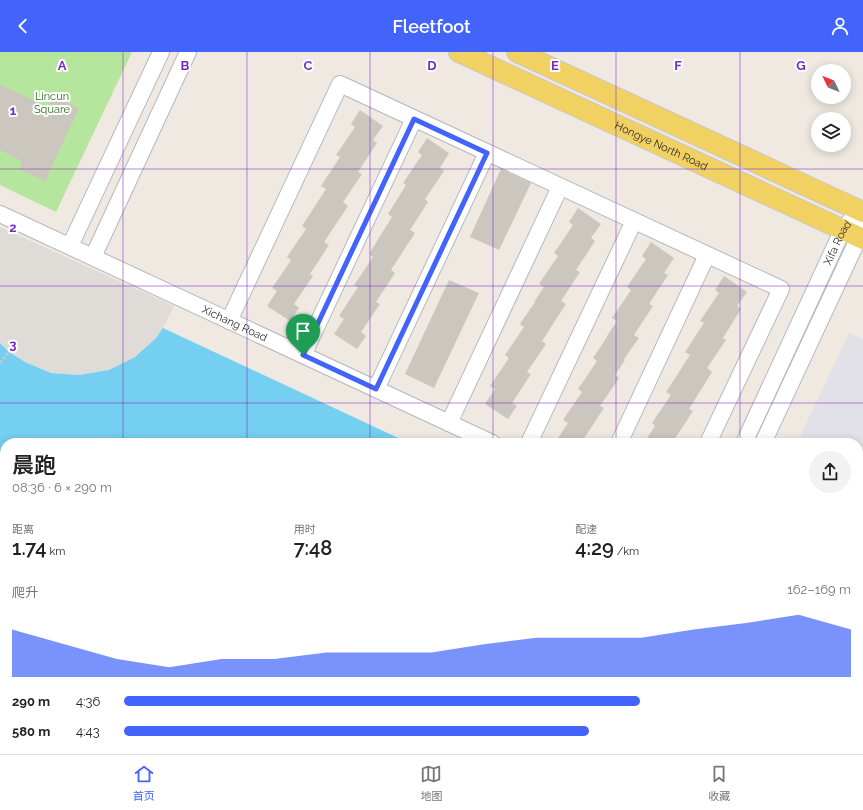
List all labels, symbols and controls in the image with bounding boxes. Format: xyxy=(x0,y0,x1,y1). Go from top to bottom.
icon: back xyxy=(12,15,34,37)
icon: person xyxy=(829,15,851,37)
text: Fleetfoot xyxy=(392,16,471,37)
text: A xyxy=(58,58,67,73)
text: B xyxy=(181,58,190,73)
text: C xyxy=(304,58,313,73)
text: D xyxy=(427,58,437,73)
text: E xyxy=(551,58,559,73)
text: F xyxy=(674,58,682,73)
text: G xyxy=(796,58,806,73)
north arrow xyxy=(811,64,851,104)
map controls xyxy=(811,64,851,152)
park label: Lincun Square xyxy=(34,90,71,116)
text: 1 xyxy=(10,103,17,118)
button: layers xyxy=(811,112,851,152)
street label: Hongye North Road xyxy=(613,119,710,173)
street label: Xifa Road xyxy=(821,218,855,267)
text: 2 xyxy=(9,220,17,235)
street label: Xichang Road xyxy=(200,303,269,345)
pin xyxy=(286,314,320,355)
icon: arrive xyxy=(292,320,314,342)
text: 3 xyxy=(9,337,17,352)
button: share xyxy=(809,451,851,493)
text: 晨跑 xyxy=(12,452,56,478)
text: 08:36 · 6 × 290 m xyxy=(12,480,112,495)
text: 距离 xyxy=(12,523,34,536)
text: 用时 xyxy=(294,523,316,536)
text: 配速 xyxy=(575,523,597,536)
text: 1.74 xyxy=(12,536,47,560)
text: 7:48 xyxy=(294,536,332,560)
text: 4:29 xyxy=(575,536,614,560)
text: km xyxy=(47,545,65,558)
text: /km xyxy=(614,545,639,558)
text: 162–169 m xyxy=(787,582,851,597)
text: 爬升 xyxy=(12,585,38,600)
text: 290 m xyxy=(12,694,50,709)
text: 4:36 xyxy=(76,694,100,709)
text: 580 m xyxy=(12,724,50,739)
text: 4:43 xyxy=(76,724,100,739)
tab: 首页 xyxy=(133,763,155,803)
tab: 地图 xyxy=(420,763,442,803)
tab: 收藏 xyxy=(708,763,730,803)

